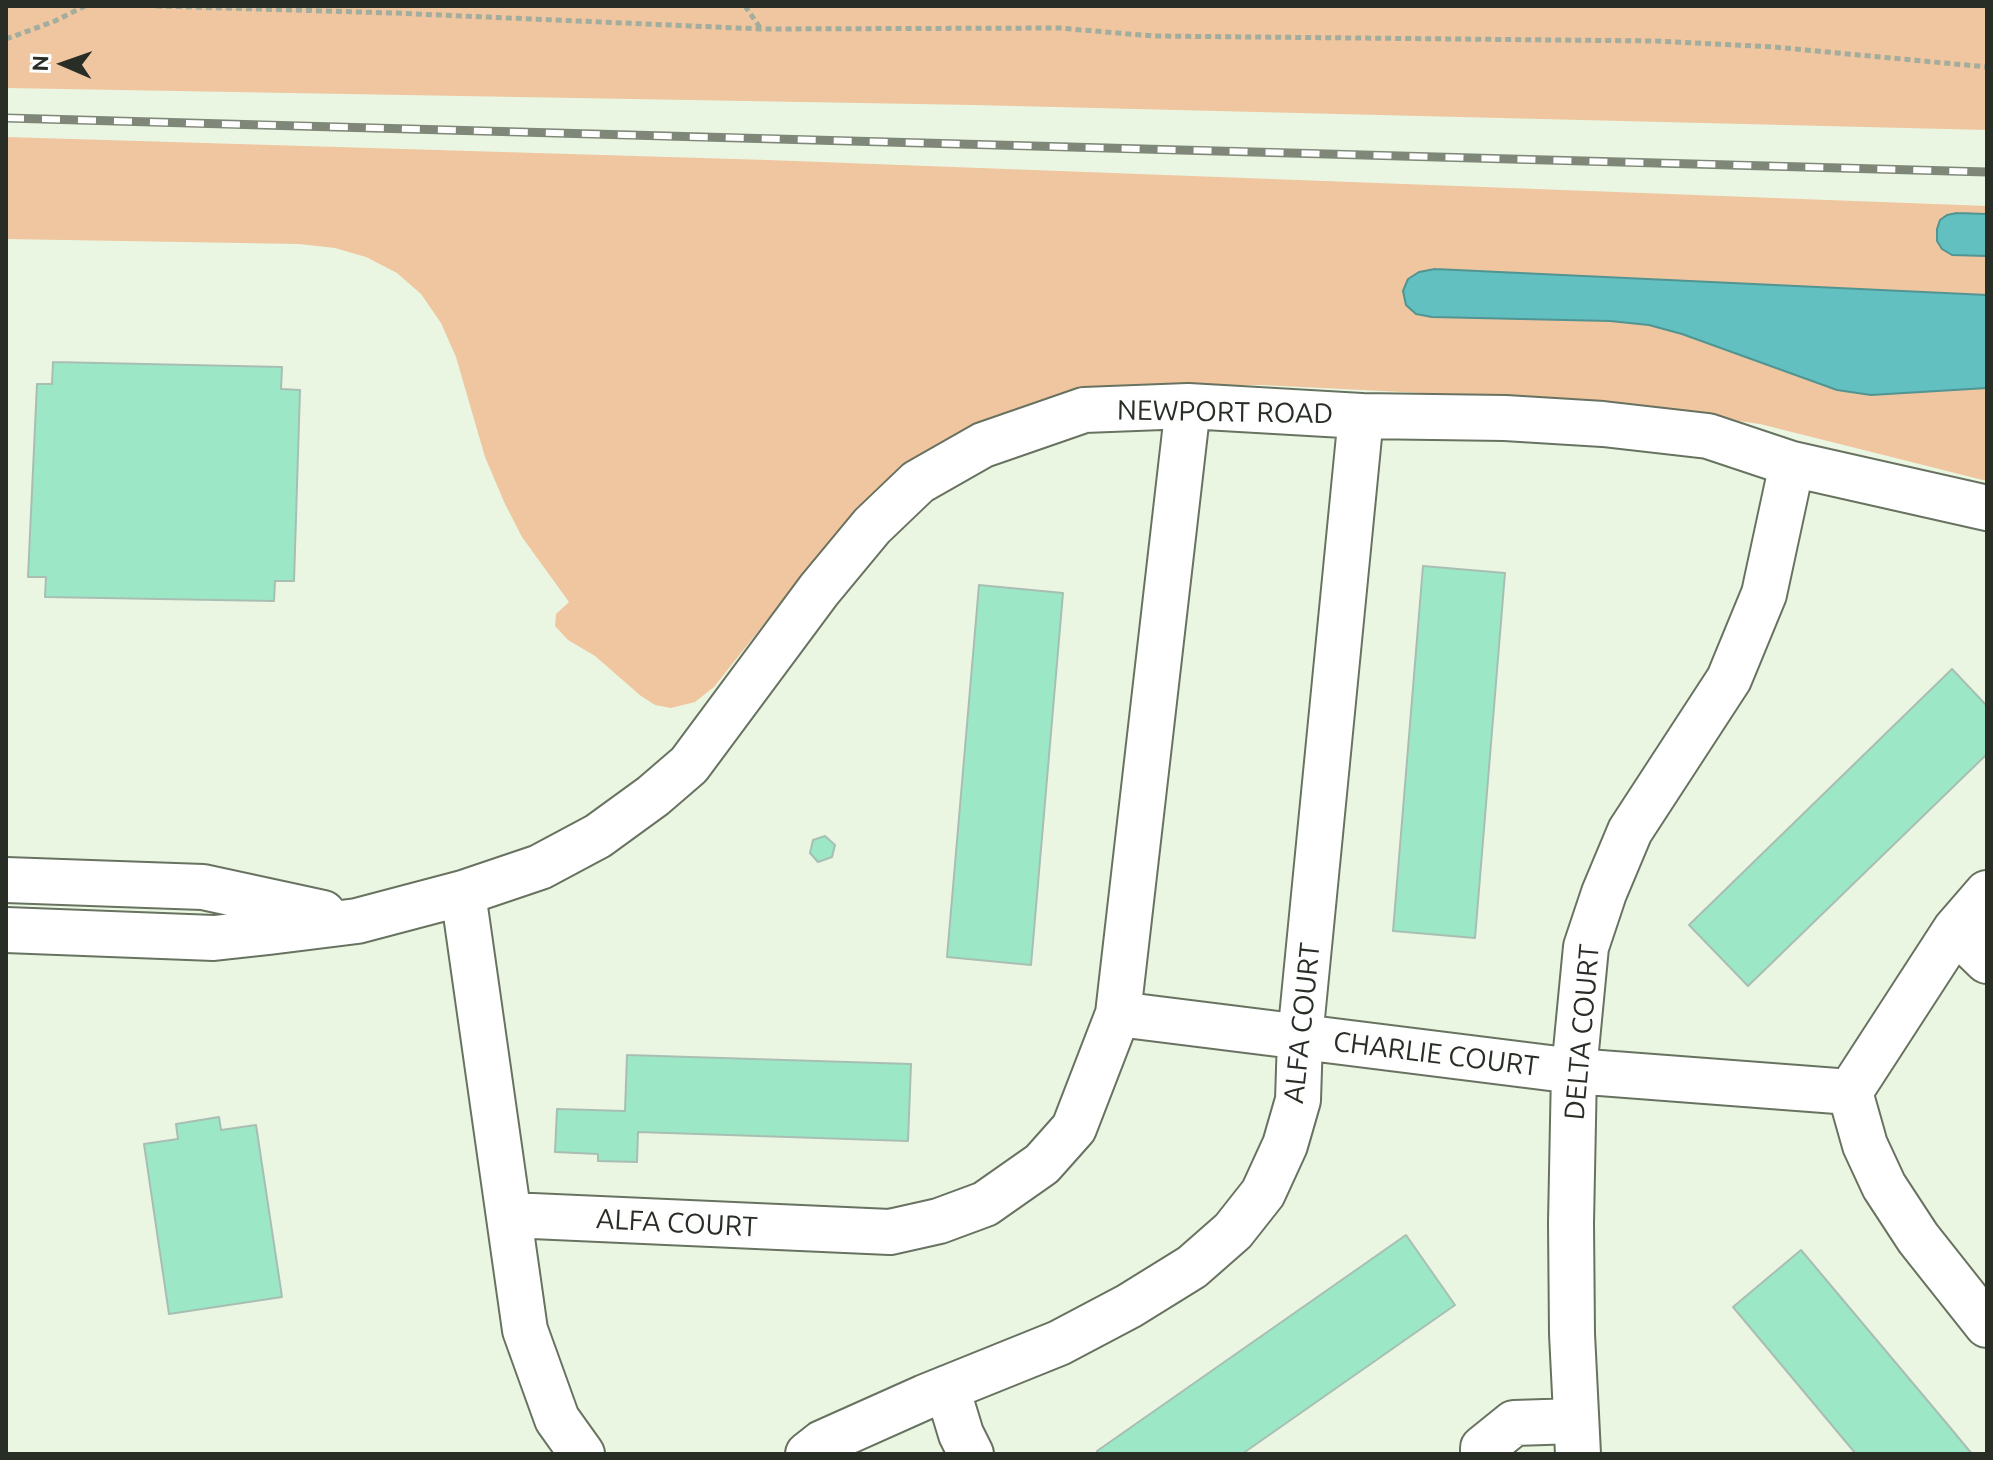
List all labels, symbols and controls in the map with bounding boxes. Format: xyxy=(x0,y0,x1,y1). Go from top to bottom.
north arrow xyxy=(24,24,104,104)
text: N xyxy=(27,55,52,72)
street label: NEWPORT ROAD xyxy=(1117,393,1333,431)
street label: ALFA COURT xyxy=(1277,941,1327,1105)
street label: DELTA COURT xyxy=(1558,943,1606,1121)
street label: CHARLIE COURT xyxy=(1331,1025,1541,1083)
street label: ALFA COURT xyxy=(595,1202,759,1244)

